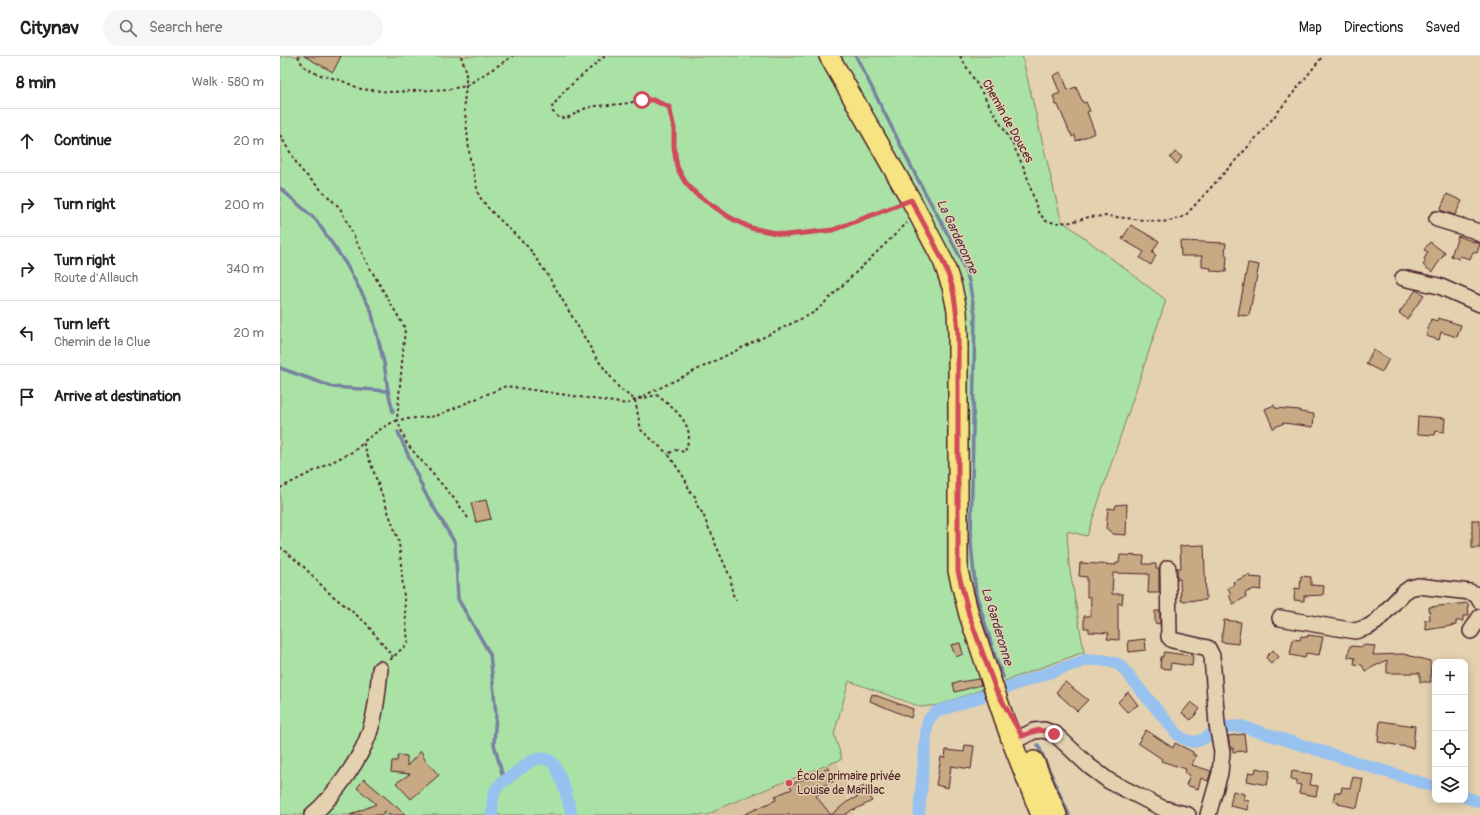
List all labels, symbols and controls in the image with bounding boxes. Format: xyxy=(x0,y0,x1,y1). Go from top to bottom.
search box xyxy=(103,10,383,46)
text: Citynav xyxy=(20,16,79,40)
icon: search xyxy=(117,17,139,39)
text: Search here xyxy=(149,18,222,37)
text: Map xyxy=(1299,19,1322,36)
text: Directions xyxy=(1344,19,1403,36)
text: Saved xyxy=(1425,19,1460,36)
text: 8 min xyxy=(16,72,56,93)
text: Walk · 580 m xyxy=(192,74,264,90)
street label: Chemin de Douces xyxy=(979,77,1037,166)
route start xyxy=(633,91,651,109)
icon: ahead xyxy=(16,130,38,152)
text: Continue xyxy=(54,131,112,150)
text: 20 m xyxy=(233,133,264,149)
icon: right xyxy=(16,194,38,216)
text: Turn right xyxy=(54,195,115,214)
text: 200 m xyxy=(225,197,264,213)
water label: La Garderonne xyxy=(933,197,982,278)
text: Turn right xyxy=(54,251,115,270)
icon: right xyxy=(16,258,38,280)
text: 340 m xyxy=(226,261,264,277)
text: Route d'Allauch xyxy=(54,270,138,286)
text: Turn left xyxy=(54,315,110,334)
icon: left xyxy=(16,322,38,344)
text: 20 m xyxy=(233,325,264,341)
text: Chemin de la Clue xyxy=(54,334,150,350)
icon: arrive xyxy=(16,386,38,408)
text: Arrive at destination xyxy=(54,387,181,406)
water label: La Garderonne xyxy=(978,585,1017,669)
map controls xyxy=(1432,659,1468,803)
button: + xyxy=(1432,659,1468,695)
button: − xyxy=(1432,695,1468,731)
route end xyxy=(1045,725,1063,743)
button: locate xyxy=(1432,731,1468,767)
button: layers xyxy=(1432,767,1468,803)
place label: École primaire privée Louise de Marillac xyxy=(797,768,901,798)
marker: École primaire privée Louise de Marillac xyxy=(784,778,794,788)

